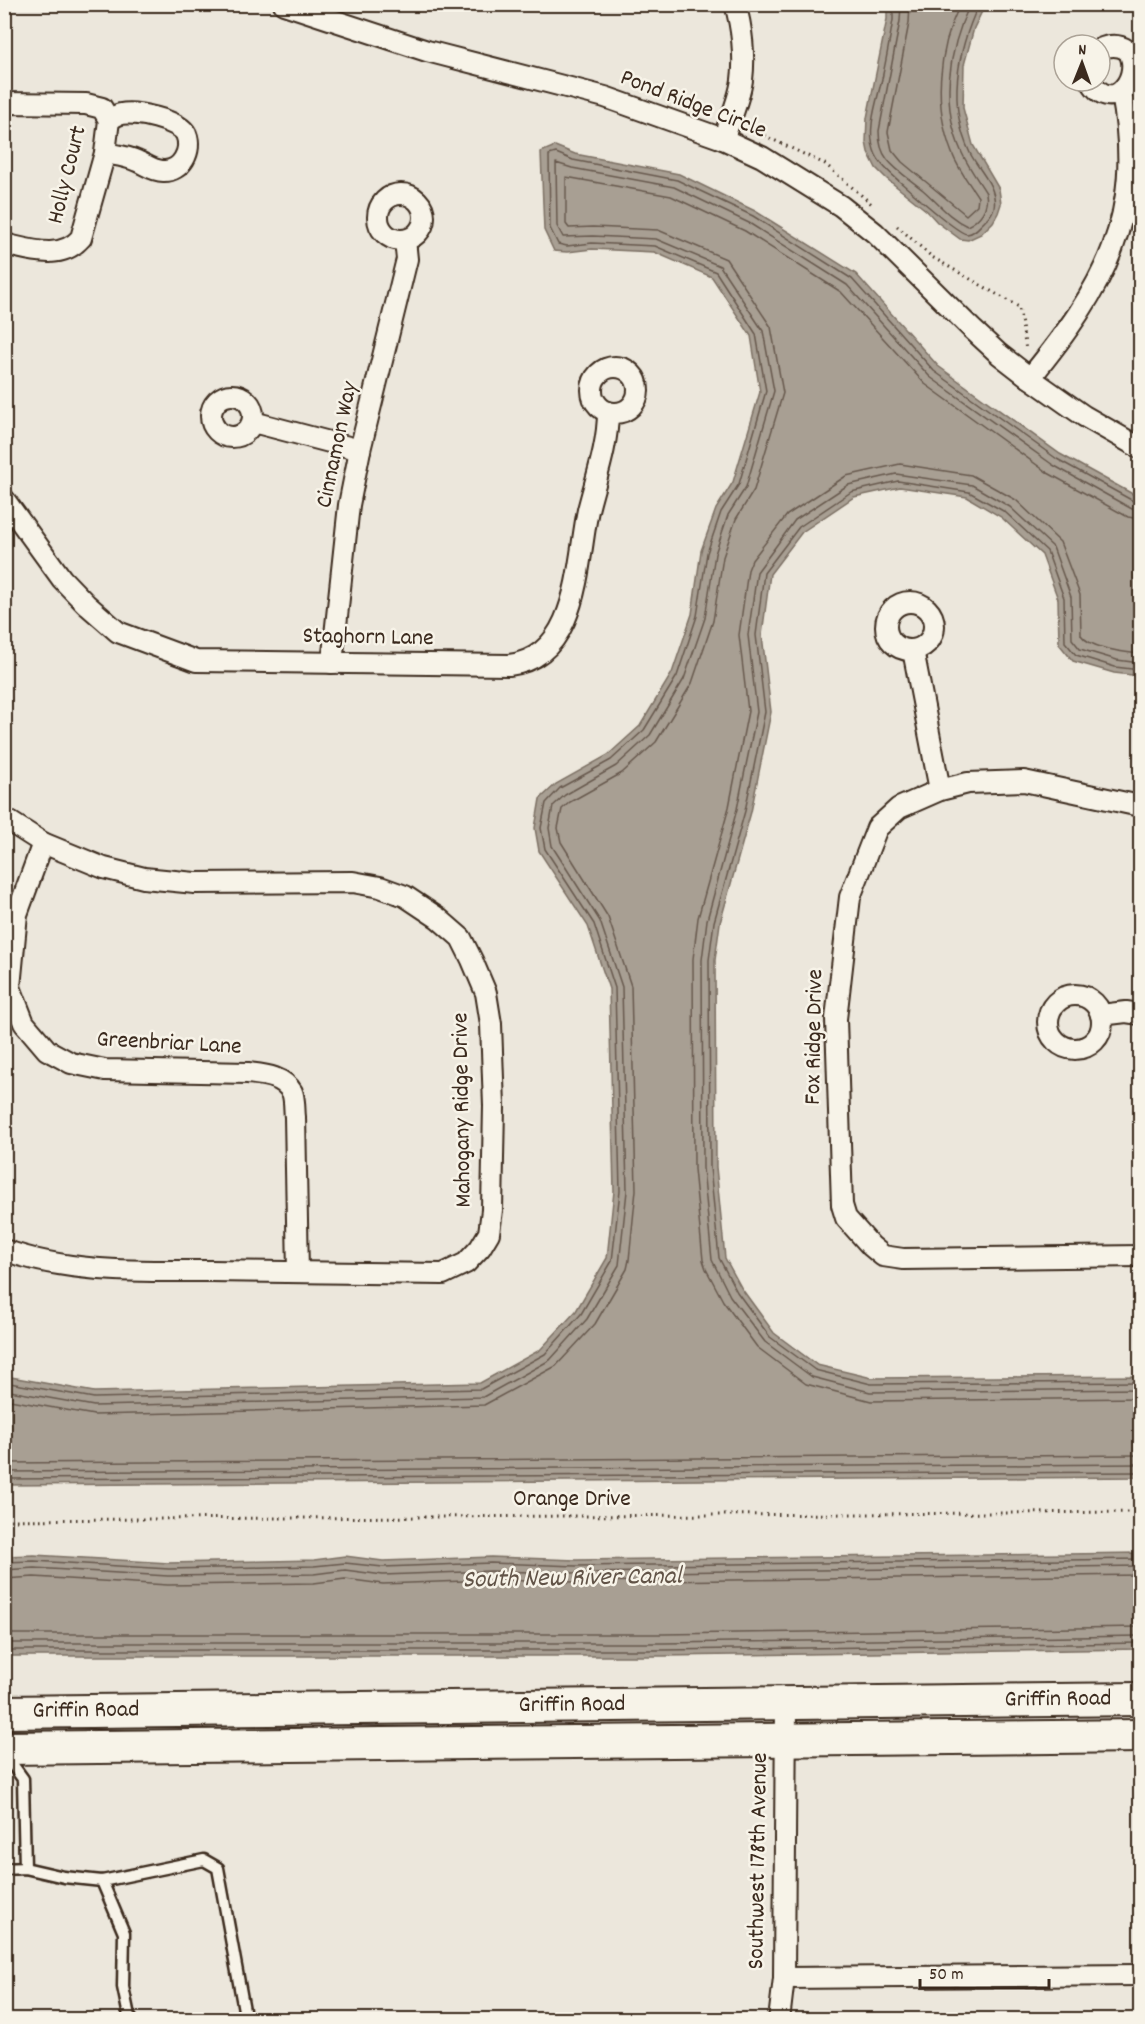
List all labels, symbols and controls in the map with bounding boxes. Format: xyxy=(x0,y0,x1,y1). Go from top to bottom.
north arrow xyxy=(1052,33,1112,93)
text: N xyxy=(1078,39,1086,62)
street label: Pond Ridge Circle xyxy=(615,61,771,149)
street label: Holly Court xyxy=(39,122,97,228)
street label: Cinnamon Way xyxy=(308,378,368,511)
street label: Staghorn Lane xyxy=(302,620,434,656)
street label: Fox Ridge Drive xyxy=(797,969,833,1105)
street label: Mahogany Ridge Drive xyxy=(444,1012,482,1208)
street label: Greenbriar Lane xyxy=(96,1023,242,1065)
street label: Orange Drive xyxy=(513,1483,631,1517)
water label: South New River Canal xyxy=(462,1559,684,1599)
street label: Griffin Road xyxy=(1004,1682,1112,1718)
street label: Griffin Road xyxy=(518,1688,626,1723)
street label: Griffin Road xyxy=(32,1693,140,1729)
street label: Southwest 178th Avenue xyxy=(740,1752,778,1970)
scale bar xyxy=(920,1952,1049,1990)
text: 50 m xyxy=(929,1963,964,1988)

